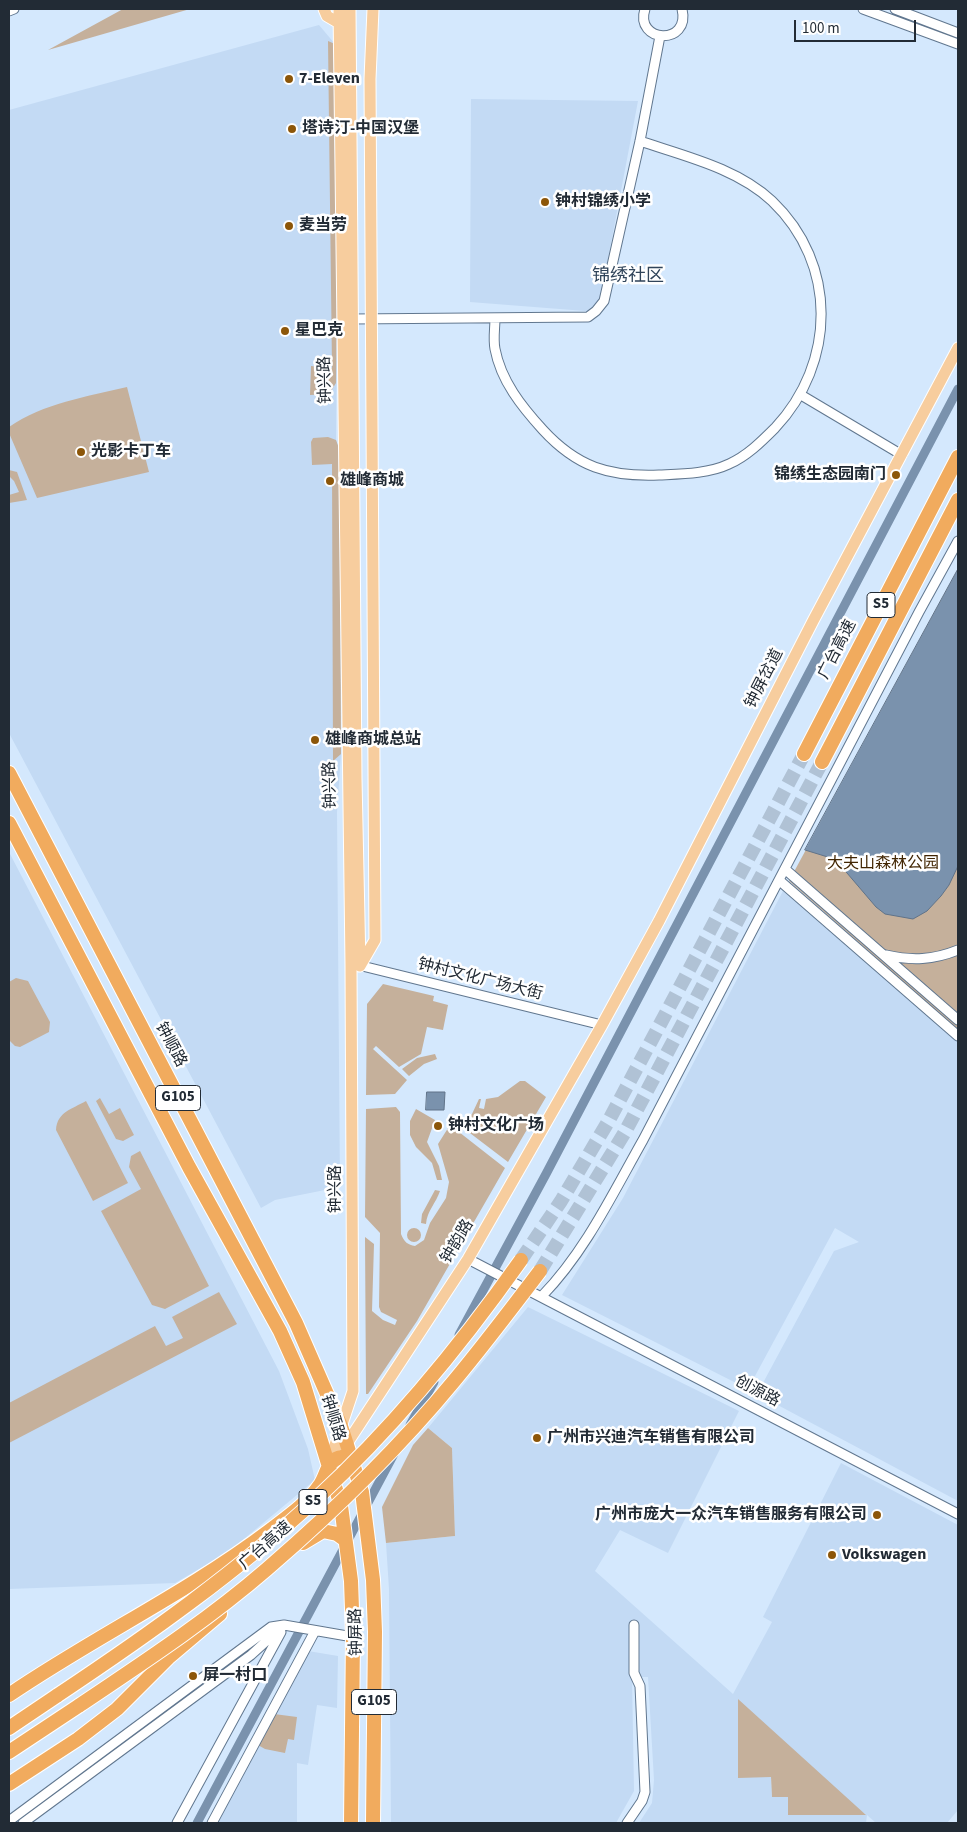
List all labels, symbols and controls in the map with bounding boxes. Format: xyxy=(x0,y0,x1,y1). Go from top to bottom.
scale bar xyxy=(797,10,920,42)
text: 100 m xyxy=(802,18,840,39)
place label: 7-Eleven xyxy=(299,69,360,89)
marker: 7-Eleven xyxy=(283,73,295,85)
place label: 塔诗汀-中国汉堡 xyxy=(302,119,419,139)
marker: 塔诗汀-中国汉堡 xyxy=(286,123,298,135)
place label: 钟村锦绣小学 xyxy=(555,192,651,212)
marker: 钟村锦绣小学 xyxy=(539,196,551,208)
place label: 麦当劳 xyxy=(299,216,347,236)
marker: 麦当劳 xyxy=(283,220,295,232)
district label: 锦绣社区 xyxy=(592,266,664,288)
place label: 星巴克 xyxy=(295,321,343,341)
marker: 星巴克 xyxy=(279,325,291,337)
street label: 钟兴路 xyxy=(316,356,336,404)
place label: 光影卡丁车 xyxy=(91,442,171,462)
marker: 光影卡丁车 xyxy=(75,446,87,458)
place label: 锦绣生态园南门 xyxy=(774,465,886,485)
marker: 锦绣生态园南门 xyxy=(890,469,902,481)
place label: 雄峰商城 xyxy=(340,471,404,491)
marker: 雄峰商城 xyxy=(324,475,336,487)
road number: S5 xyxy=(867,592,895,618)
street label: 广台高速 xyxy=(815,617,861,683)
street label: 钟屏岔道 xyxy=(742,646,788,712)
place label: 雄峰商城总站 xyxy=(325,730,421,750)
marker: 雄峰商城总站 xyxy=(309,734,321,746)
street label: 钟兴路 xyxy=(321,761,341,809)
park label: 大夫山森林公园 xyxy=(827,854,939,874)
street label: 钟村文化广场大街 xyxy=(416,955,544,1005)
street label: 钟顺路 xyxy=(150,1019,190,1071)
road number: G105 xyxy=(156,1086,200,1110)
place label: 钟村文化广场 xyxy=(448,1116,544,1136)
marker: 钟村文化广场 xyxy=(432,1120,444,1132)
street label: 钟兴路 xyxy=(326,1165,346,1213)
street label: 钟韵路 xyxy=(437,1216,479,1268)
street label: 创源路 xyxy=(731,1372,783,1412)
street label: 钟顺路 xyxy=(316,1392,348,1444)
place label: 广州市兴迪汽车销售有限公司 xyxy=(547,1428,755,1448)
marker: 广州市兴迪汽车销售有限公司 xyxy=(531,1432,543,1444)
road number: S5 xyxy=(299,1490,327,1514)
place label: 广州市庞大一众汽车销售服务有限公司 xyxy=(595,1505,867,1525)
marker: 广州市庞大一众汽车销售服务有限公司 xyxy=(871,1509,883,1521)
street label: 广台高速 xyxy=(236,1518,296,1574)
place label: Volkswagen xyxy=(842,1545,926,1565)
marker: Volkswagen xyxy=(826,1549,838,1561)
street label: 钟屏路 xyxy=(347,1608,367,1656)
place label: 屏一村口 xyxy=(203,1666,267,1686)
marker: 屏一村口 xyxy=(187,1670,199,1682)
road number: G105 xyxy=(352,1690,396,1714)

